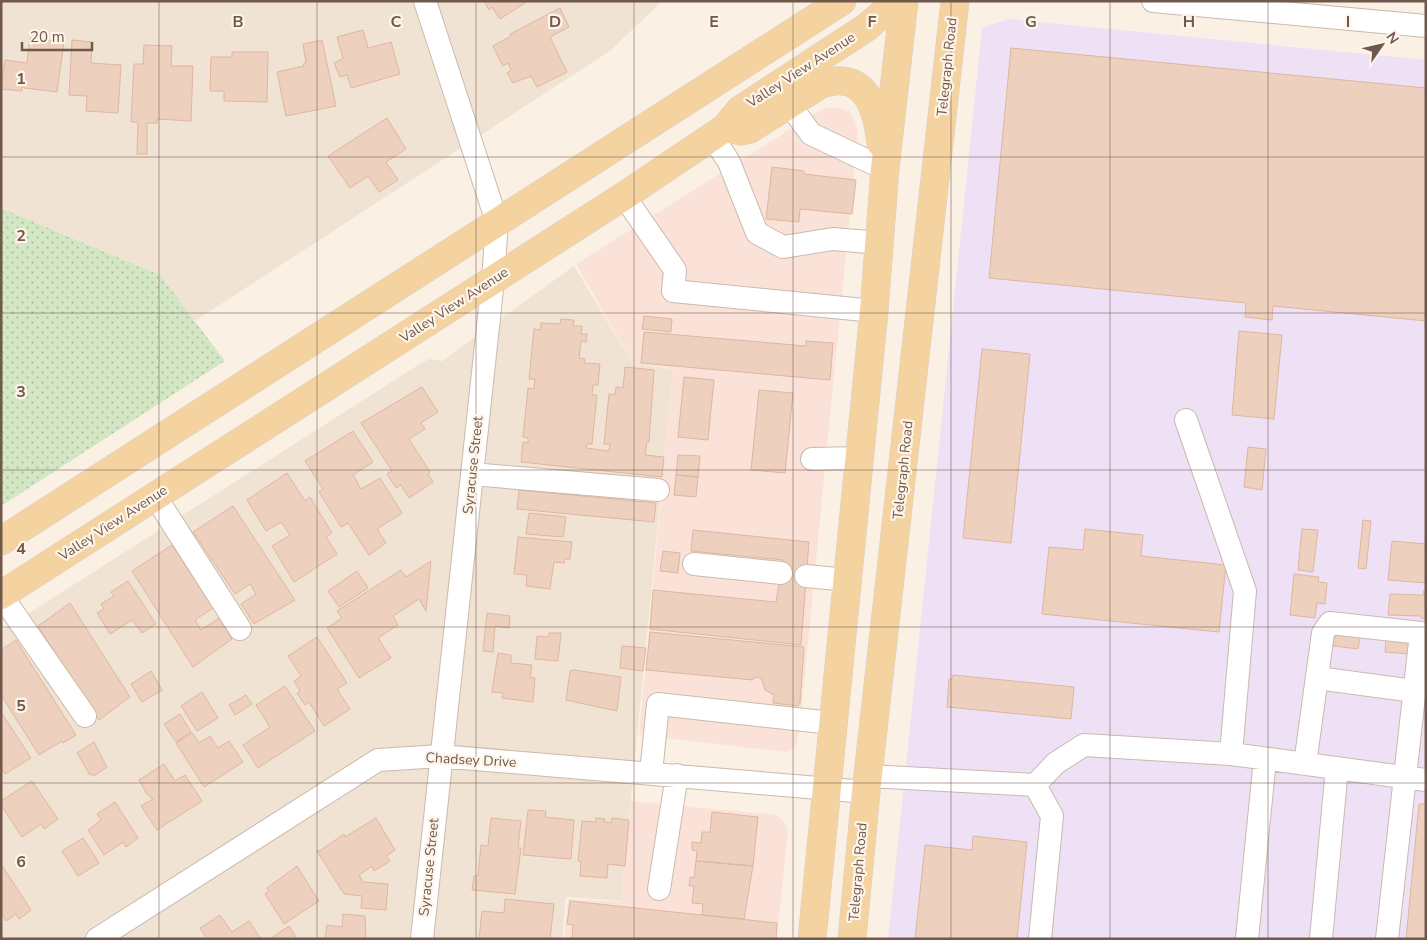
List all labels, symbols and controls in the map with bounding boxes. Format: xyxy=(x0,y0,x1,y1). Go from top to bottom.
text: B xyxy=(232,11,244,33)
text: C xyxy=(391,11,402,33)
text: D xyxy=(549,11,561,33)
text: E xyxy=(709,11,719,33)
text: F xyxy=(868,11,877,33)
text: G xyxy=(1025,11,1037,33)
text: H xyxy=(1183,11,1195,33)
text: I xyxy=(1346,11,1350,33)
street label: Telegraph Road xyxy=(932,17,962,117)
scale bar xyxy=(22,20,92,52)
north arrow xyxy=(1357,20,1407,70)
text: 20 m xyxy=(30,27,65,47)
street label: Valley View Avenue xyxy=(742,28,859,113)
text: N xyxy=(1382,28,1403,48)
text: 1 xyxy=(16,68,26,90)
text: 2 xyxy=(16,225,26,247)
street label: Valley View Avenue xyxy=(395,263,512,348)
text: 3 xyxy=(16,381,26,403)
street label: Syracuse Street xyxy=(458,415,488,515)
street label: Telegraph Road xyxy=(888,420,918,520)
street label: Valley View Avenue xyxy=(54,481,171,566)
text: 4 xyxy=(16,538,26,560)
text: 5 xyxy=(16,695,26,717)
street label: Chadsey Drive xyxy=(425,748,517,772)
street label: Syracuse Street xyxy=(414,817,444,917)
street label: Telegraph Road xyxy=(844,822,872,922)
text: 6 xyxy=(16,851,26,873)

